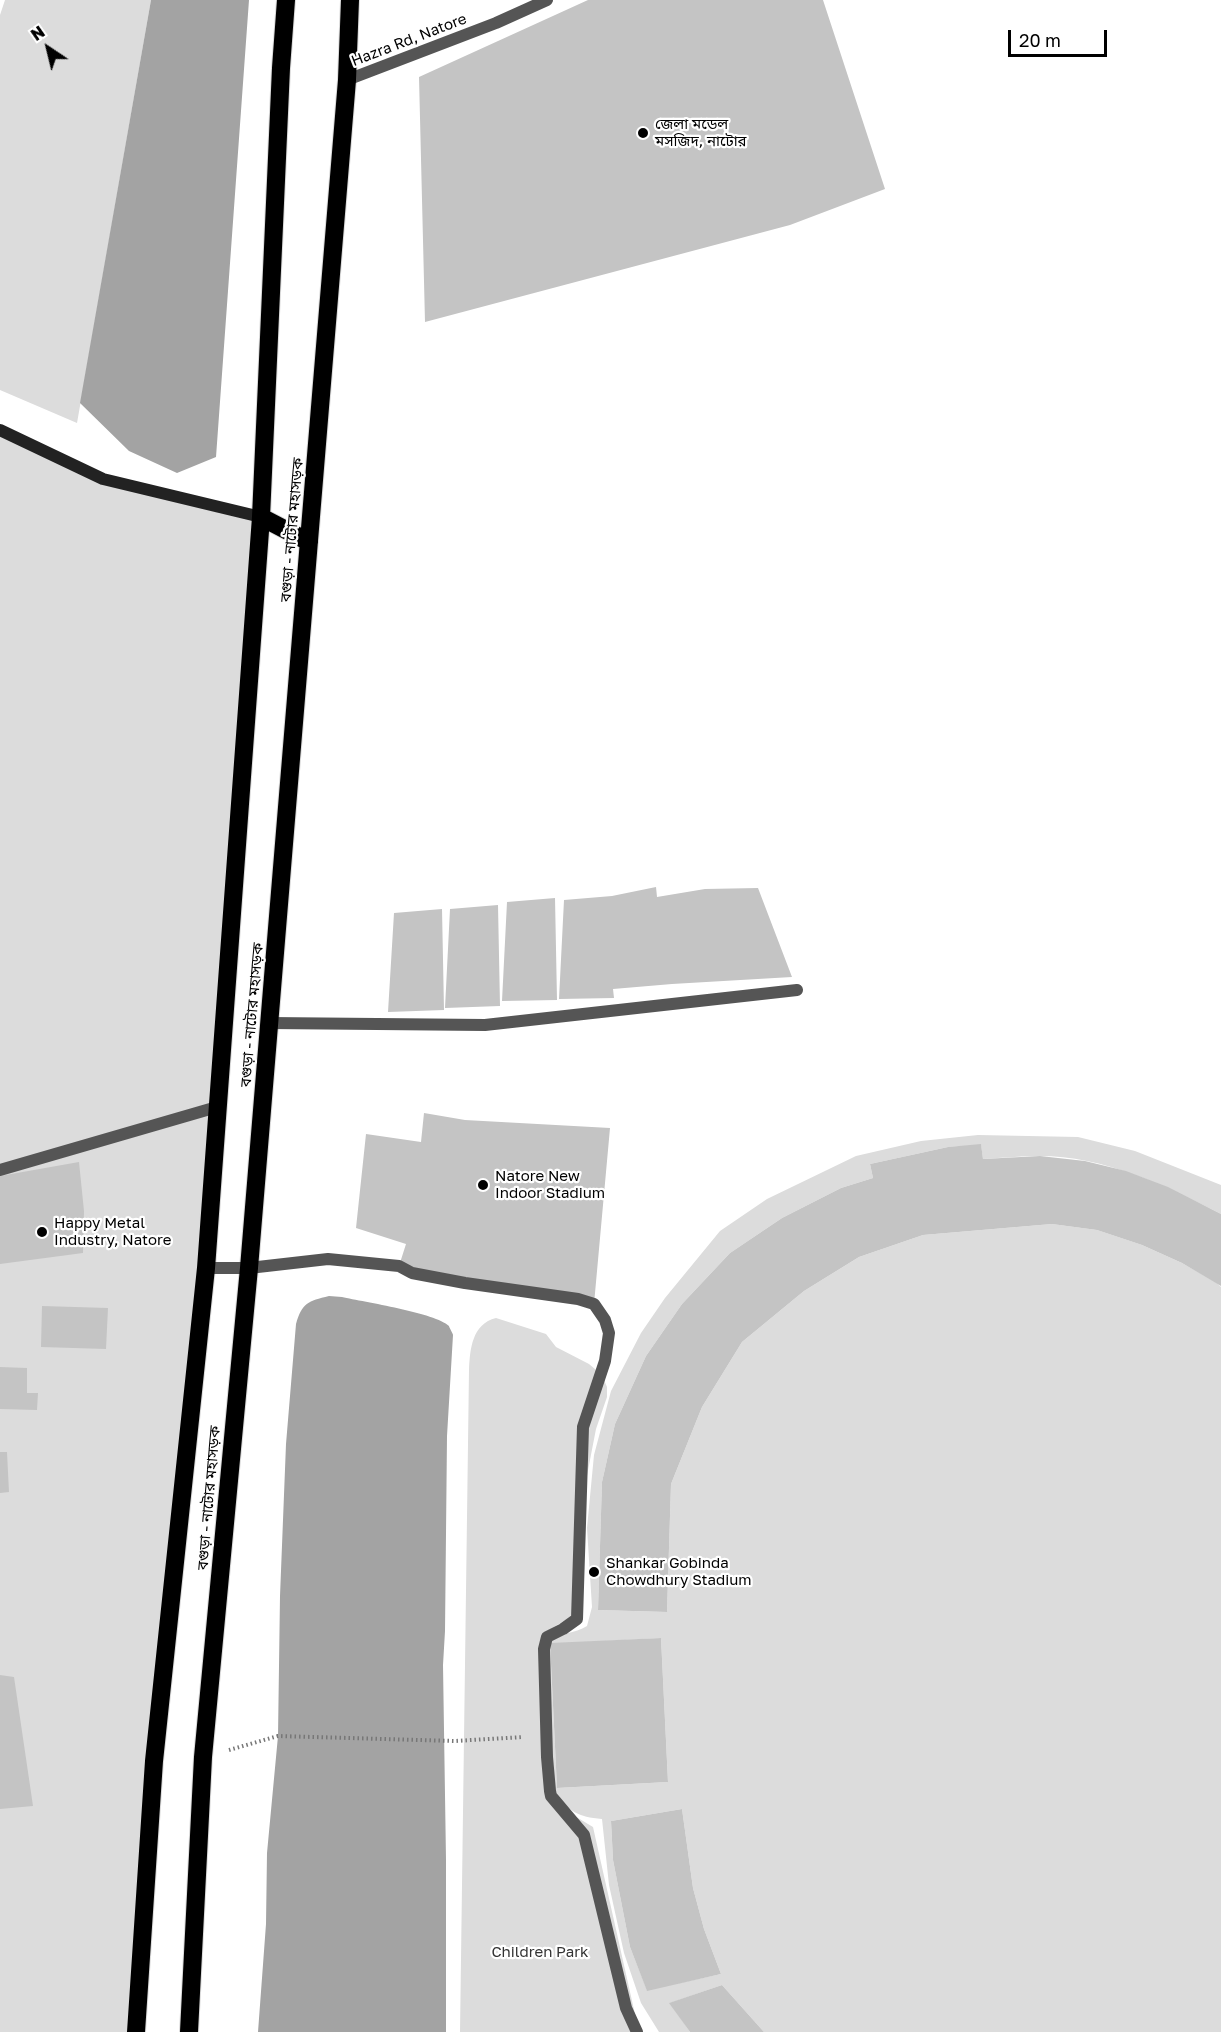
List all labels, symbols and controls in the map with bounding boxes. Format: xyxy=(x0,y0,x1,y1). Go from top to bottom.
street label: Hazra Rd, Natore xyxy=(349,10,469,70)
north arrow xyxy=(18,18,78,78)
scale bar xyxy=(1011,18,1110,56)
text: N xyxy=(27,22,48,45)
text: 20 m xyxy=(1019,29,1061,51)
place label: জেলা মডেল মসজিদ, নাটোর xyxy=(655,115,747,150)
marker: জেলা মডেল মসজিদ, নাটোর xyxy=(636,126,650,140)
street label: বগুড়া - নাটোর মহাসড়ক xyxy=(277,457,307,603)
street label: বগুড়া - নাটোর মহাসড়ক xyxy=(237,942,267,1088)
place label: Natore New Indoor Stadium xyxy=(495,1167,605,1202)
marker: Natore New Indoor Stadium xyxy=(476,1178,490,1192)
place label: Happy Metal Industry, Natore xyxy=(54,1214,171,1249)
marker: Happy Metal Industry, Natore xyxy=(35,1225,49,1239)
street label: বগুড়া - নাটোর মহাসড়ক xyxy=(194,1425,224,1571)
place label: Shankar Gobinda Chowdhury Stadium xyxy=(606,1554,752,1589)
marker: Shankar Gobinda Chowdhury Stadium xyxy=(587,1565,601,1579)
park label: Children Park xyxy=(491,1943,589,1961)

